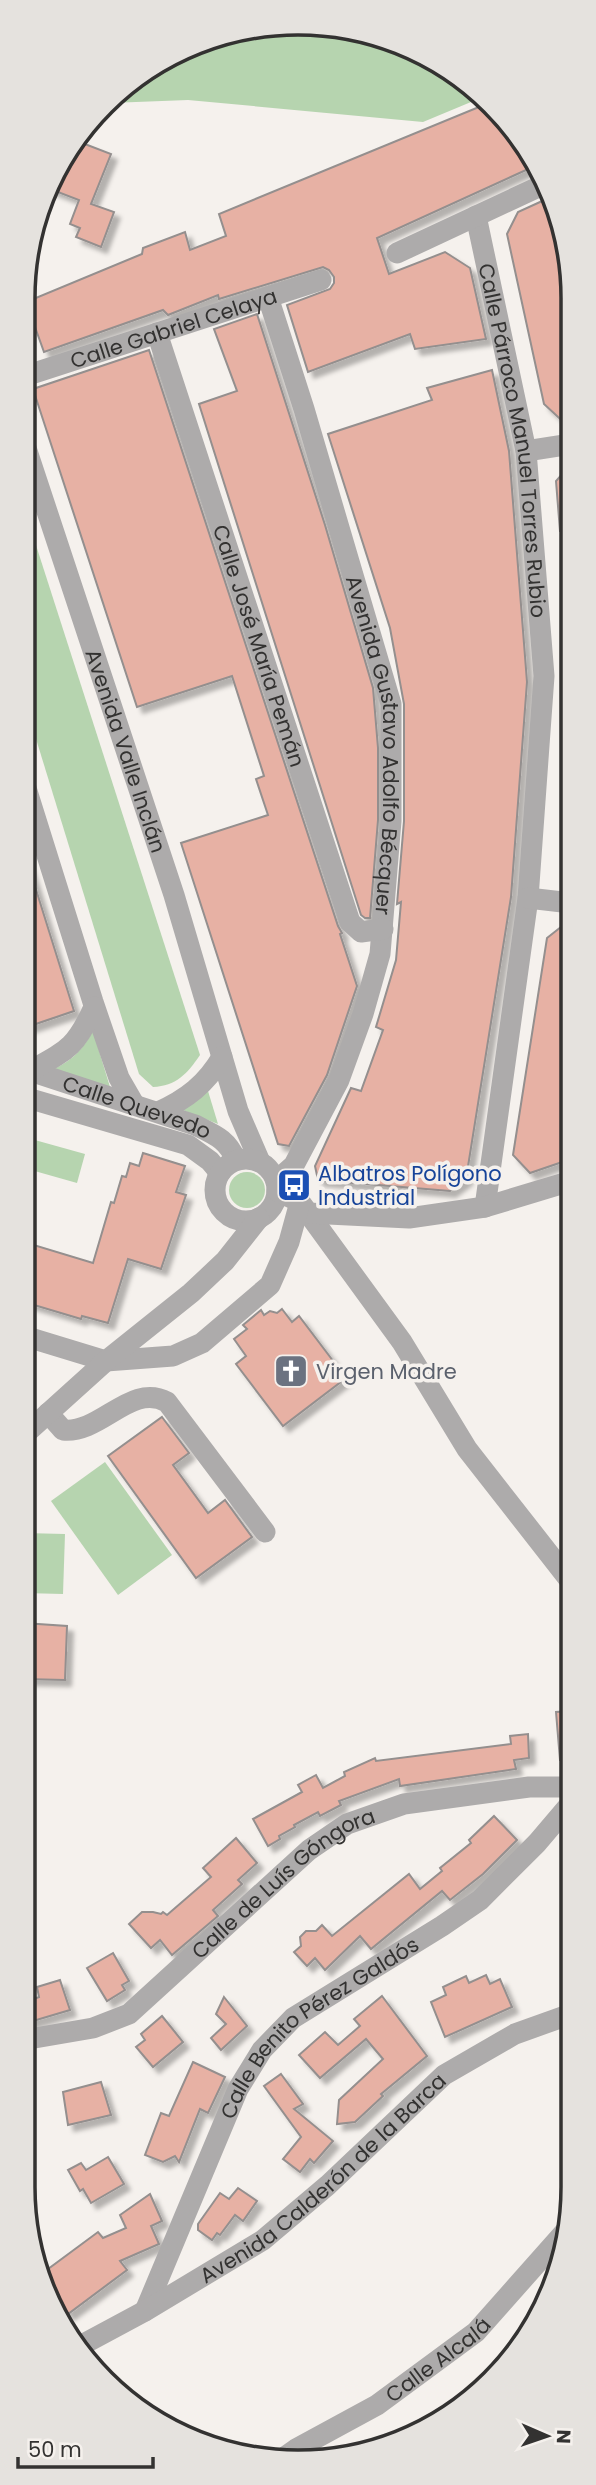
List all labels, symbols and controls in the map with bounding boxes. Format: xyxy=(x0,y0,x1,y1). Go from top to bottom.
street label: Calle Párroco Manuel Torres Rubio xyxy=(472,260,554,619)
street label: Calle Gabriel Celaya xyxy=(66,281,280,375)
street label: Calle José María Pemán xyxy=(206,521,313,770)
street label: Avenida Gustavo Adolfo Bécquer xyxy=(339,572,406,916)
street label: Avenida Valle Inclán xyxy=(79,645,173,856)
street label: Calle Quevedo xyxy=(59,1068,217,1145)
place label: Albatros Polígono Industrial xyxy=(318,1159,502,1212)
bus stop icon: Albatros Polígono Industrial xyxy=(275,1166,313,1204)
church icon: Virgen Madre xyxy=(272,1352,310,1390)
place label: Virgen Madre xyxy=(316,1357,457,1386)
street label: Calle de Luís Góngora xyxy=(185,1801,379,1965)
street label: Calle Benito Pérez Galdós xyxy=(213,1929,424,2123)
street label: Avenida Calderón de la Barca xyxy=(194,2066,452,2290)
street label: Calle Alcalá xyxy=(379,2311,497,2409)
north arrow xyxy=(512,2401,582,2471)
scale bar xyxy=(18,2426,152,2470)
text: N xyxy=(550,2429,577,2444)
text: 50 m xyxy=(28,2435,82,2464)

